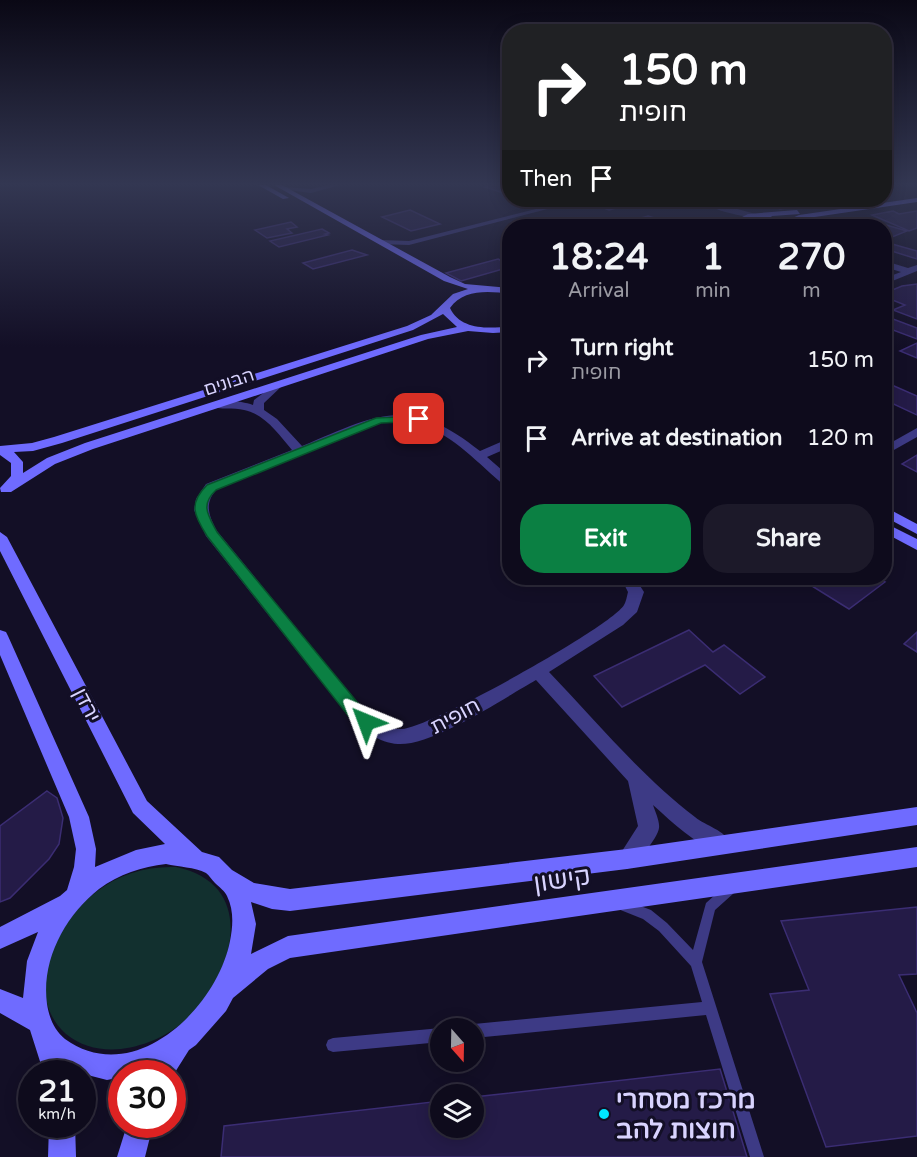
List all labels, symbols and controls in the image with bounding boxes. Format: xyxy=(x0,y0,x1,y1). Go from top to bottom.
text: 150 m xyxy=(619,45,748,96)
icon: right xyxy=(520,48,598,126)
text: חופית xyxy=(619,96,687,129)
icon: arrive xyxy=(585,162,618,195)
text: Then xyxy=(520,166,573,192)
text: 18:24 xyxy=(549,236,649,279)
text: 1 xyxy=(702,236,724,279)
text: 270 xyxy=(777,236,845,279)
text: Arrival xyxy=(568,279,630,303)
text: min xyxy=(695,279,731,303)
text: m xyxy=(802,279,821,303)
text: Turn right xyxy=(571,335,673,361)
icon: right xyxy=(520,344,553,377)
text: 150 m xyxy=(807,347,874,373)
text: חופית xyxy=(571,361,621,385)
street label: הבונים xyxy=(201,364,257,400)
pin xyxy=(393,393,444,444)
icon: arrive xyxy=(402,402,435,435)
icon: arrive xyxy=(520,422,553,455)
text: Arrive at destination xyxy=(571,425,782,451)
text: 120 m xyxy=(807,425,874,451)
button: Exit xyxy=(520,504,691,573)
button: Share xyxy=(703,504,874,573)
street label: ירדן xyxy=(67,684,106,727)
position arrow xyxy=(334,690,398,754)
street label: חופית xyxy=(426,693,484,740)
street label: קישון xyxy=(532,860,593,899)
north arrow xyxy=(430,1018,484,1072)
map controls xyxy=(430,1018,484,1138)
speed limit sign: 30 xyxy=(108,1060,186,1138)
text: 21 xyxy=(38,1073,76,1110)
button: layers xyxy=(430,1084,484,1138)
place label: מרכז מסחרי חוצות להב xyxy=(616,1084,756,1145)
text: km/h xyxy=(38,1105,76,1123)
marker: מרכז מסחרי חוצות להב xyxy=(597,1107,611,1121)

